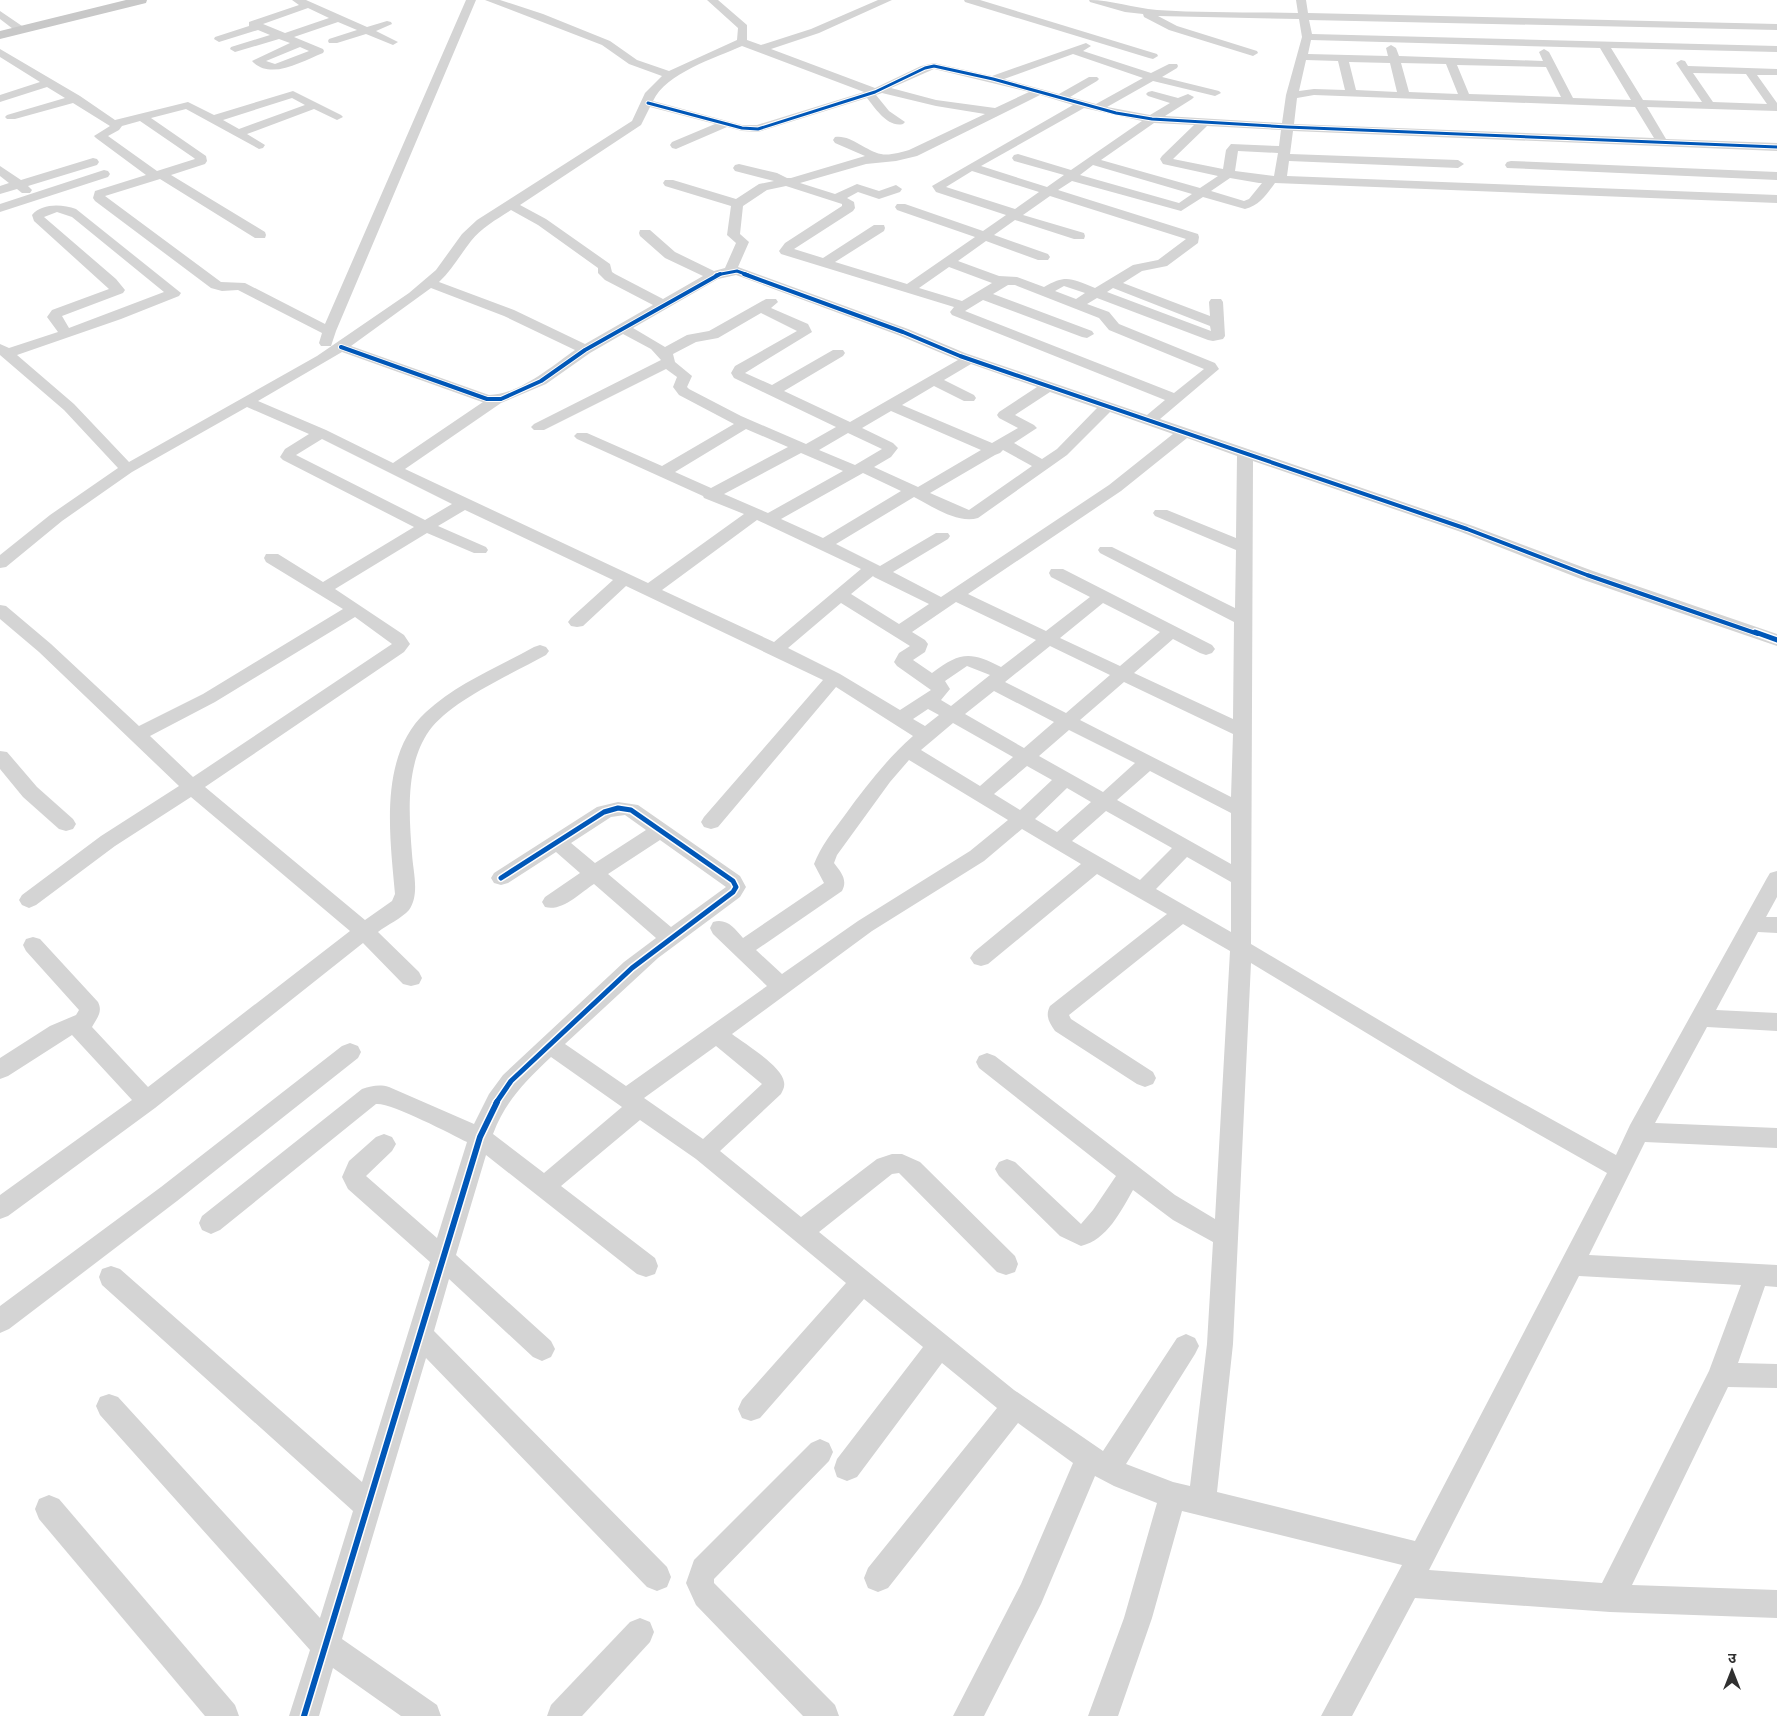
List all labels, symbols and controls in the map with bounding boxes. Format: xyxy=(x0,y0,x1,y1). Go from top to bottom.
north arrow xyxy=(1707,1646,1757,1696)
text: उ xyxy=(1728,1649,1737,1666)

